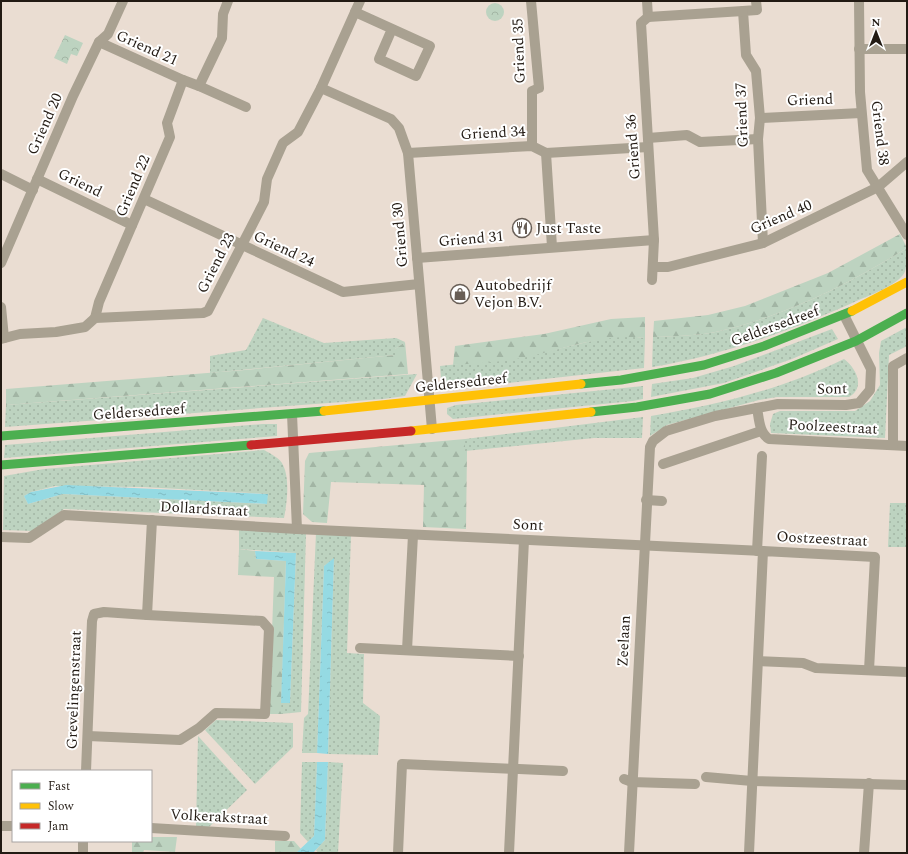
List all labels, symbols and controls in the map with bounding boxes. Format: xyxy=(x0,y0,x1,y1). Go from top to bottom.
north arrow xyxy=(856,12,896,52)
text: N xyxy=(872,14,881,31)
street label: Griend 35 xyxy=(506,18,532,84)
street label: Griend 21 xyxy=(112,24,182,72)
street label: Griend 37 xyxy=(729,82,755,148)
street label: Griend xyxy=(786,88,834,112)
street label: Griend 20 xyxy=(21,89,69,159)
street label: Griend 38 xyxy=(865,99,895,167)
street label: Griend 36 xyxy=(619,113,647,180)
street label: Griend 34 xyxy=(460,120,527,146)
street label: Griend 22 xyxy=(110,151,156,221)
street label: Griend xyxy=(54,162,106,204)
street label: Griend 40 xyxy=(746,194,816,240)
street label: Griend 30 xyxy=(386,201,414,269)
restaurant icon: Just Taste xyxy=(511,217,533,239)
place label: Just Taste xyxy=(536,217,601,240)
street label: Griend 24 xyxy=(250,225,319,273)
street label: Griend 31 xyxy=(437,225,505,253)
street label: Griend 23 xyxy=(191,228,241,297)
place label: Autobedrijf Vejon B.V. xyxy=(474,274,553,314)
shop icon: Autobedrijf Vejon B.V. xyxy=(449,283,471,305)
street label: Geldersedreef xyxy=(728,299,824,353)
street label: Geldersedreef xyxy=(414,367,510,399)
street label: Sont xyxy=(817,377,847,401)
street label: Geldersedreef xyxy=(92,397,188,427)
street label: Poolzeestraat xyxy=(788,413,878,441)
street label: Dollardstraat xyxy=(159,495,249,523)
street label: Sont xyxy=(512,513,544,537)
street label: Oostzeestraat xyxy=(776,525,868,553)
street label: Zeelaan xyxy=(611,614,637,667)
street label: Grevelingenstraat xyxy=(60,630,88,750)
legend xyxy=(12,770,152,842)
text: Fast xyxy=(48,777,70,796)
text: Slow xyxy=(48,797,74,816)
street label: Volkerakstraat xyxy=(170,803,268,831)
text: Jam xyxy=(48,817,69,836)

